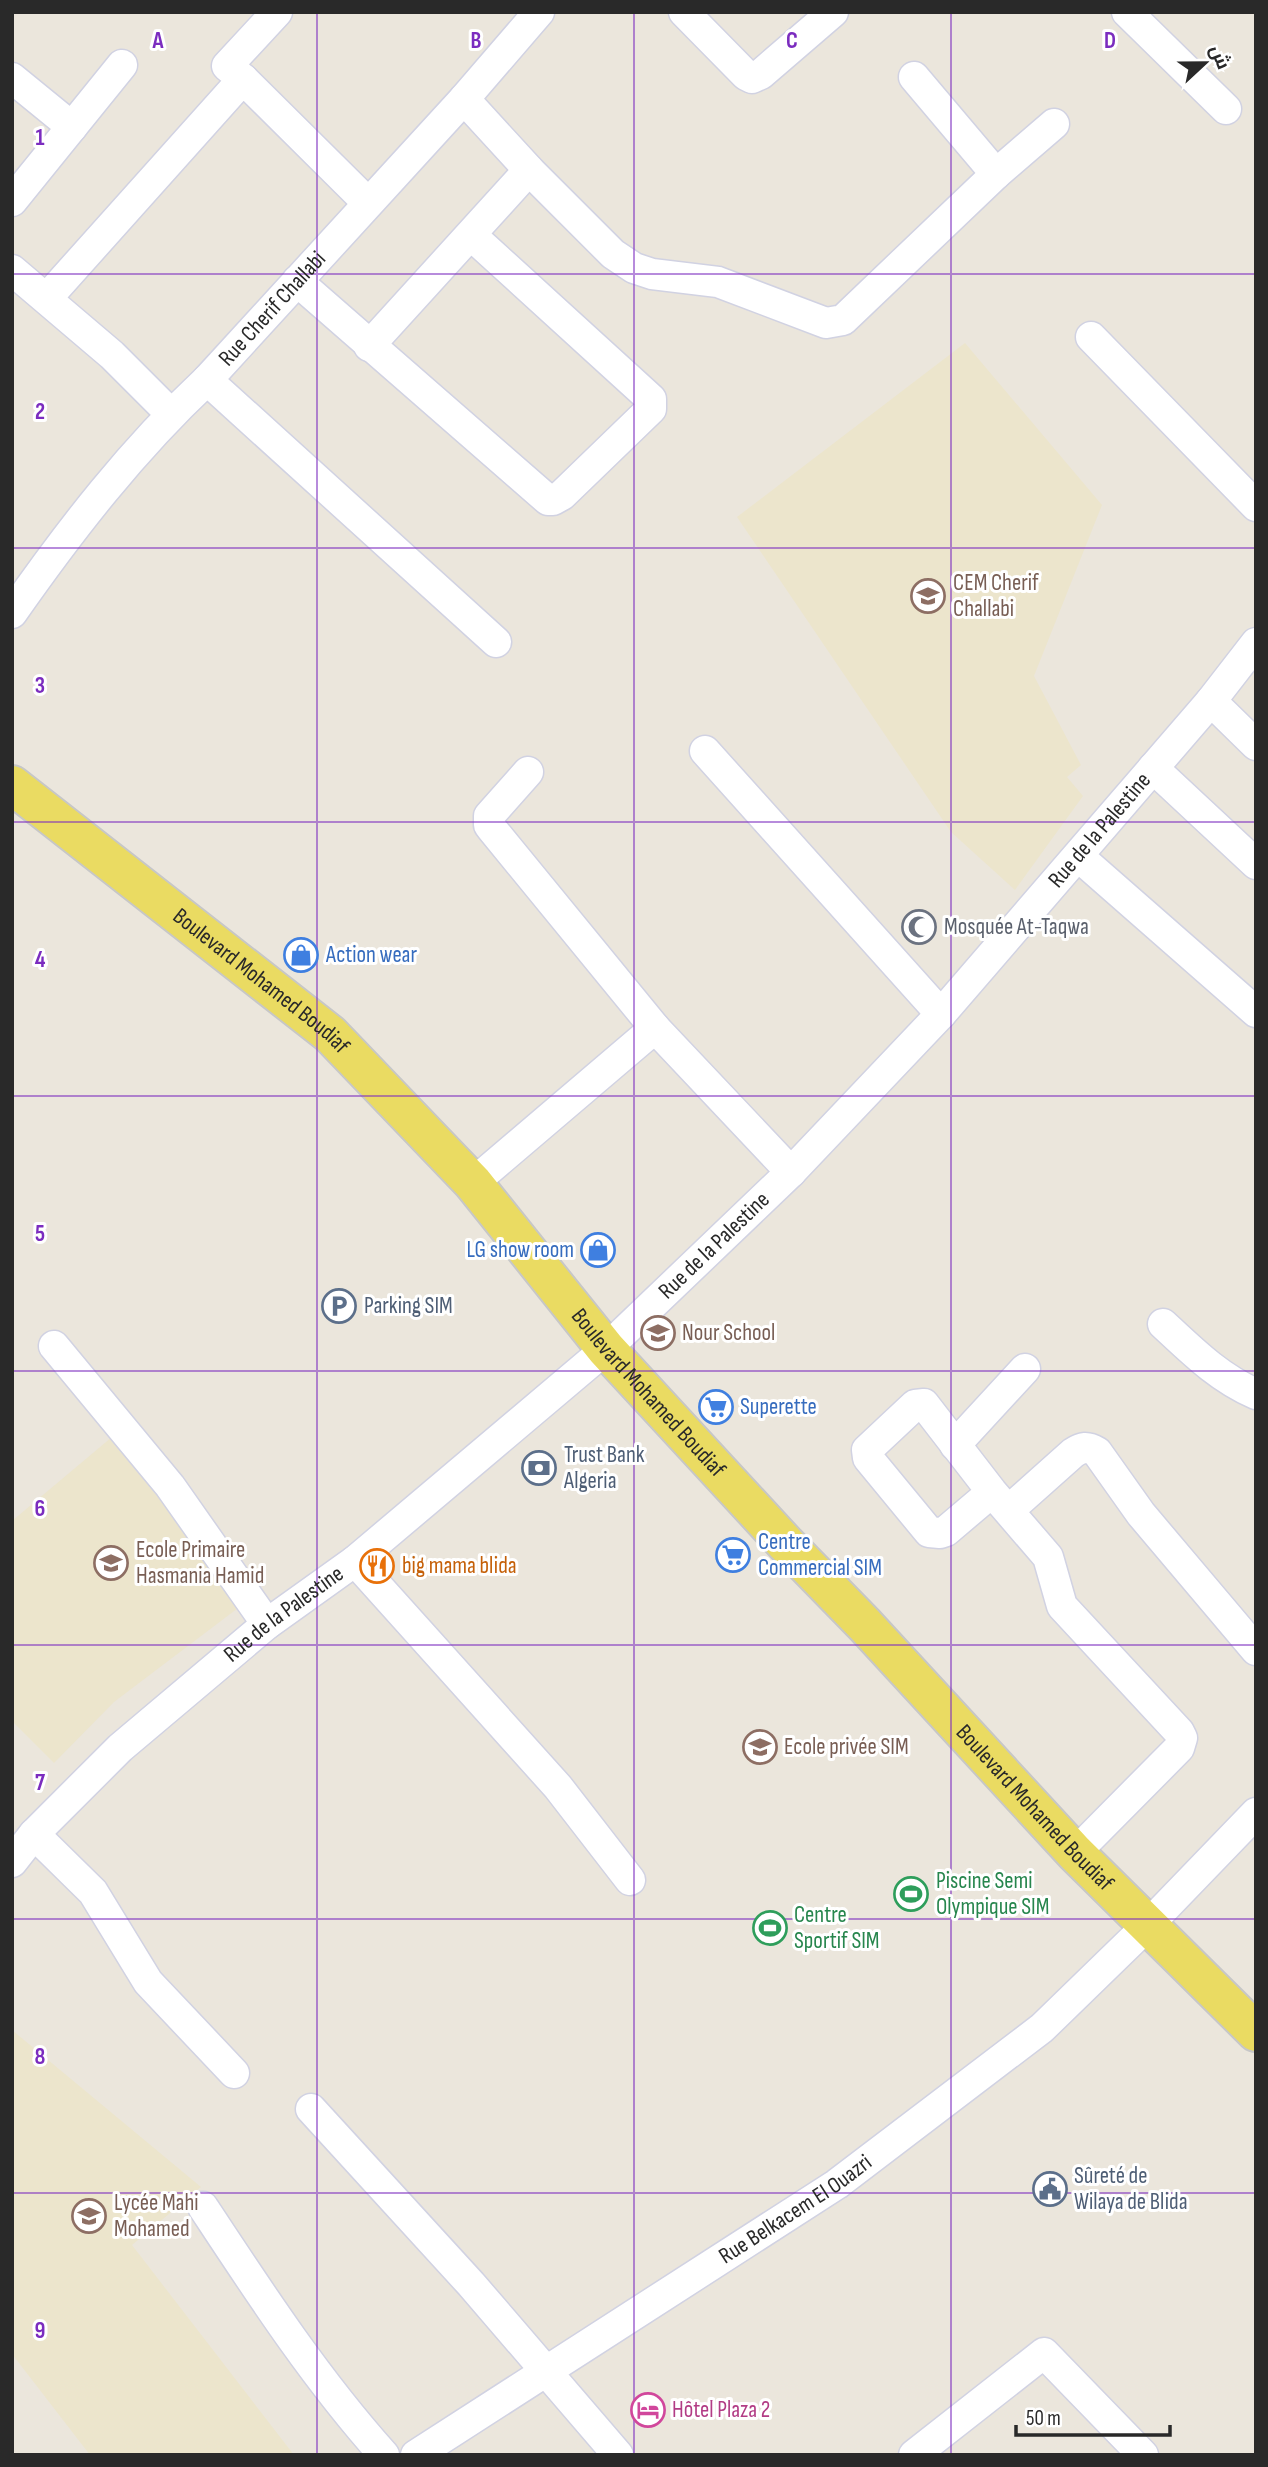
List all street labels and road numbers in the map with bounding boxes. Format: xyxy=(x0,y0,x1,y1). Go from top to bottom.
street label: Rue Cherif Challabi xyxy=(213,245,332,372)
street label: Rue de la Palestine xyxy=(1042,767,1157,893)
street label: Boulevard Mohamed Boudiaf xyxy=(167,902,356,1060)
street label: Rue de la Palestine xyxy=(653,1186,775,1305)
street label: Boulevard Mohamed Boudiaf xyxy=(565,1303,732,1483)
street label: Rue de la Palestine xyxy=(218,1560,349,1668)
street label: Boulevard Mohamed Boudiaf xyxy=(950,1719,1119,1897)
street label: Rue Belkacem El Ouazri xyxy=(714,2148,878,2270)

